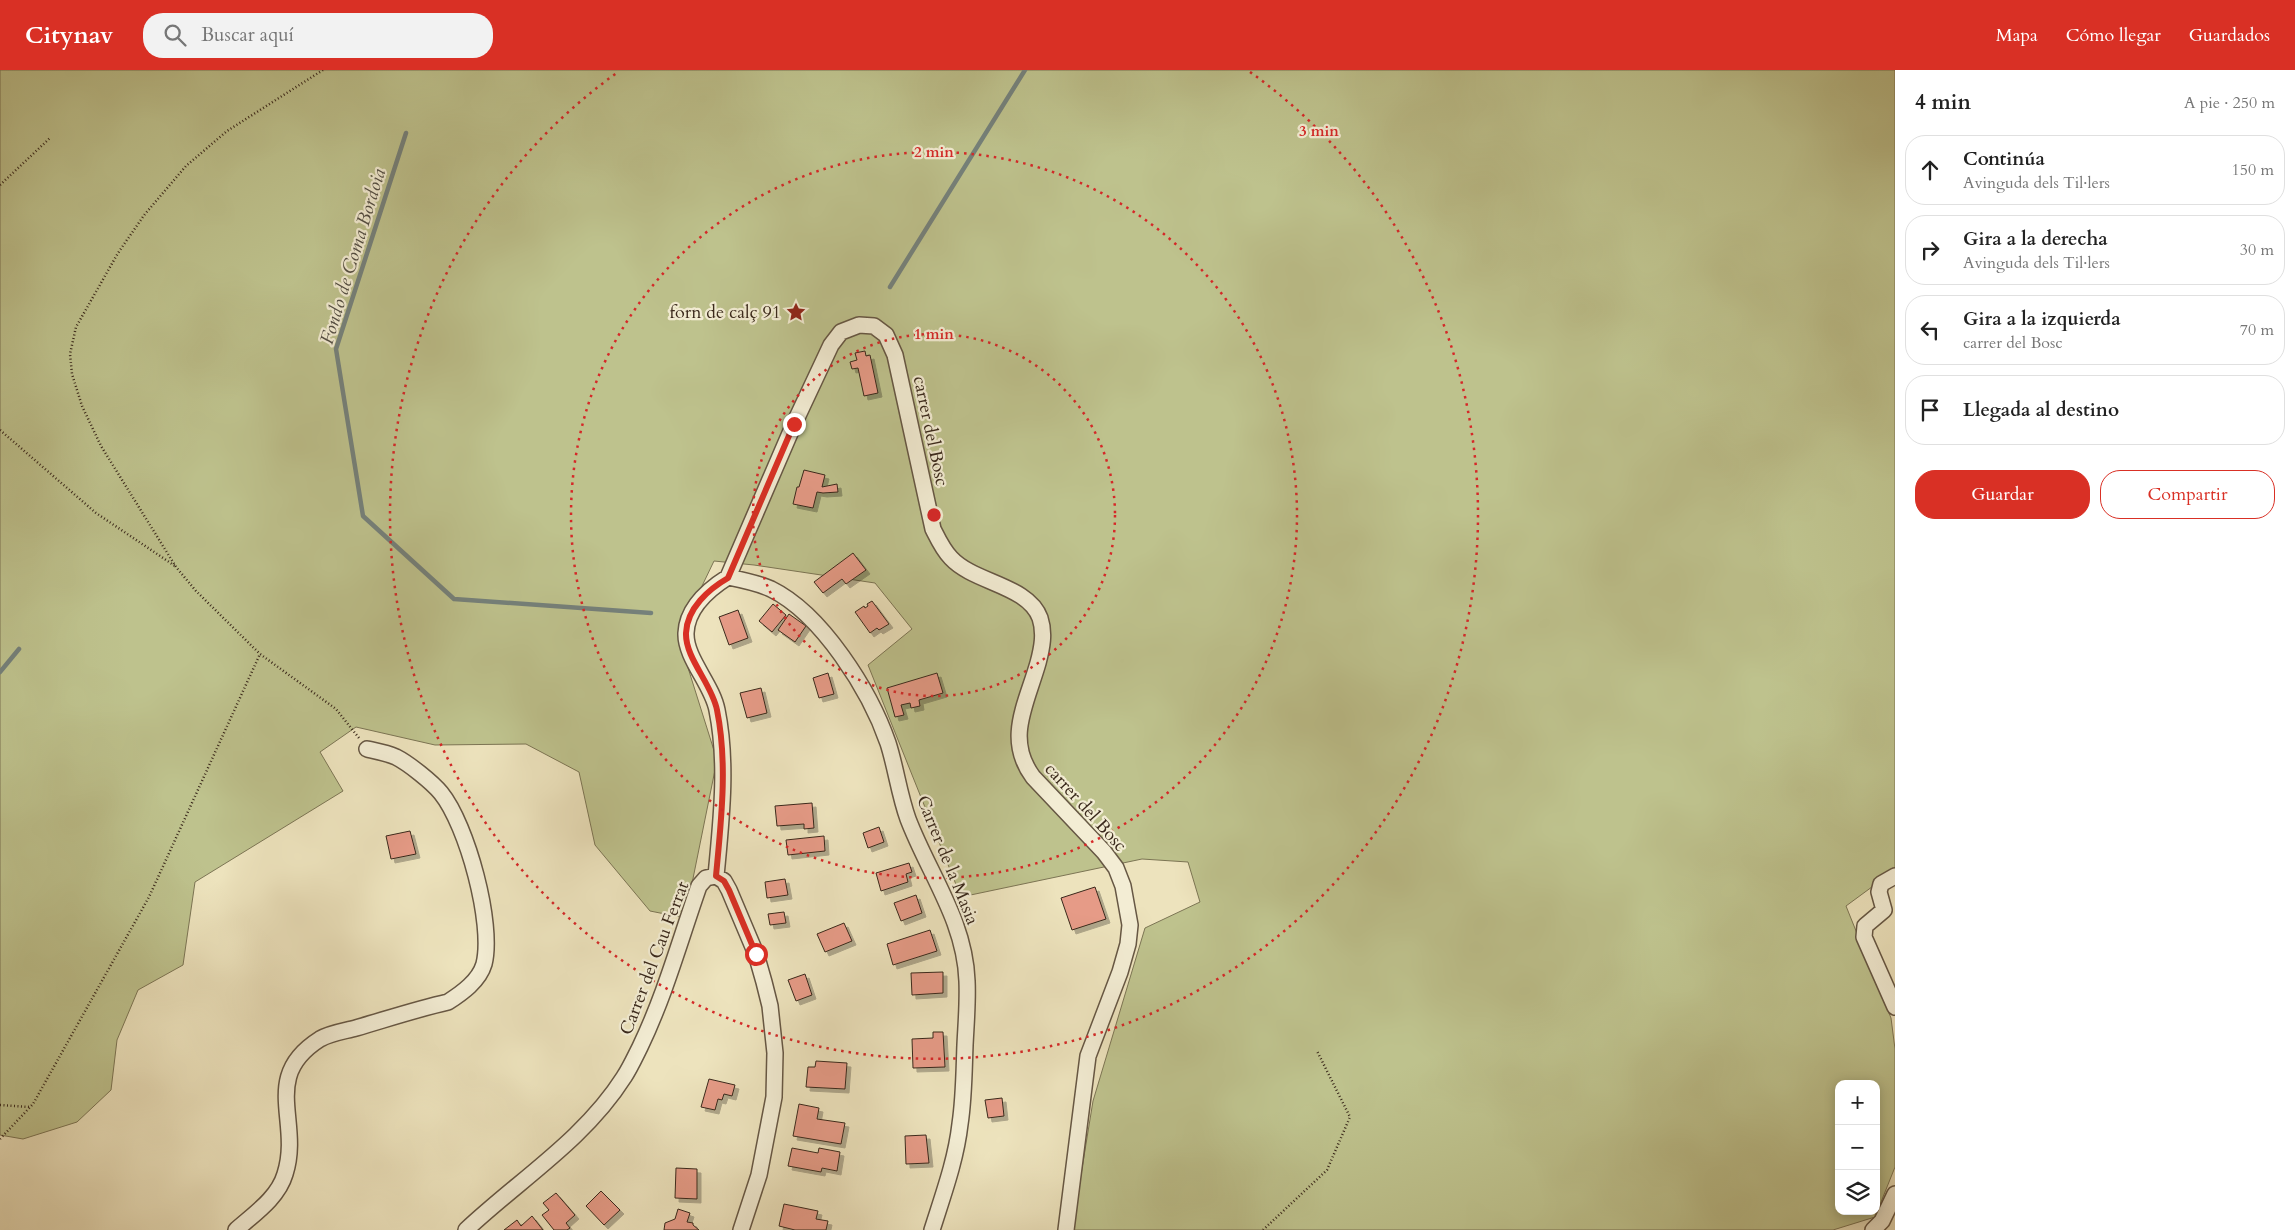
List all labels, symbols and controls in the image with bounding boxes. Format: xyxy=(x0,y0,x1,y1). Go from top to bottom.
search box xyxy=(143,13,493,58)
text: Citynav xyxy=(25,19,113,52)
icon: search xyxy=(161,21,189,49)
text: Buscar aquí xyxy=(201,22,294,48)
text: Mapa xyxy=(1996,23,2038,48)
text: Cómo llegar xyxy=(2066,23,2161,48)
text: Guardados xyxy=(2189,23,2270,48)
text: 4 min xyxy=(1915,88,1971,117)
text: A pie · 250 m xyxy=(2184,92,2275,114)
text: 3 min xyxy=(1299,121,1339,141)
text: 2 min xyxy=(914,142,954,162)
text: Continúa xyxy=(1963,146,2045,172)
icon: ahead xyxy=(1916,156,1944,184)
text: 150 m xyxy=(2232,159,2274,181)
water label: Fondo de Coma Bordoia xyxy=(314,165,392,347)
text: Avinguda dels Til·lers xyxy=(1963,172,2110,194)
text: Gira a la derecha xyxy=(1963,226,2108,252)
icon: right xyxy=(1916,236,1944,264)
text: 30 m xyxy=(2240,239,2274,261)
text: Avinguda dels Til·lers xyxy=(1963,252,2110,274)
place label: forn de calç 91 xyxy=(670,300,781,325)
place icon: forn de calç 91 xyxy=(785,301,807,323)
text: Gira a la izquierda xyxy=(1963,306,2121,332)
icon: left xyxy=(1916,316,1944,344)
text: 70 m xyxy=(2240,319,2274,341)
text: 1 min xyxy=(914,324,954,344)
text: carrer del Bosc xyxy=(1963,332,2063,354)
street label: carrer del Bosc xyxy=(907,374,954,489)
icon: arrive xyxy=(1916,396,1944,424)
text: Llegada al destino xyxy=(1963,397,2119,423)
route end xyxy=(783,413,806,436)
button: Guardar xyxy=(1915,470,2090,519)
button: Compartir xyxy=(2100,470,2275,519)
centre of rings xyxy=(925,506,943,524)
street label: carrer del Bosc xyxy=(1039,757,1132,857)
street label: Carrer de la Masia xyxy=(910,792,985,929)
street label: Carrer del Cau Ferrat xyxy=(614,877,695,1039)
route start xyxy=(745,943,768,966)
map controls xyxy=(1835,1080,1880,1215)
button: + xyxy=(1835,1080,1880,1125)
button: − xyxy=(1835,1125,1880,1170)
button: layers xyxy=(1835,1170,1880,1215)

